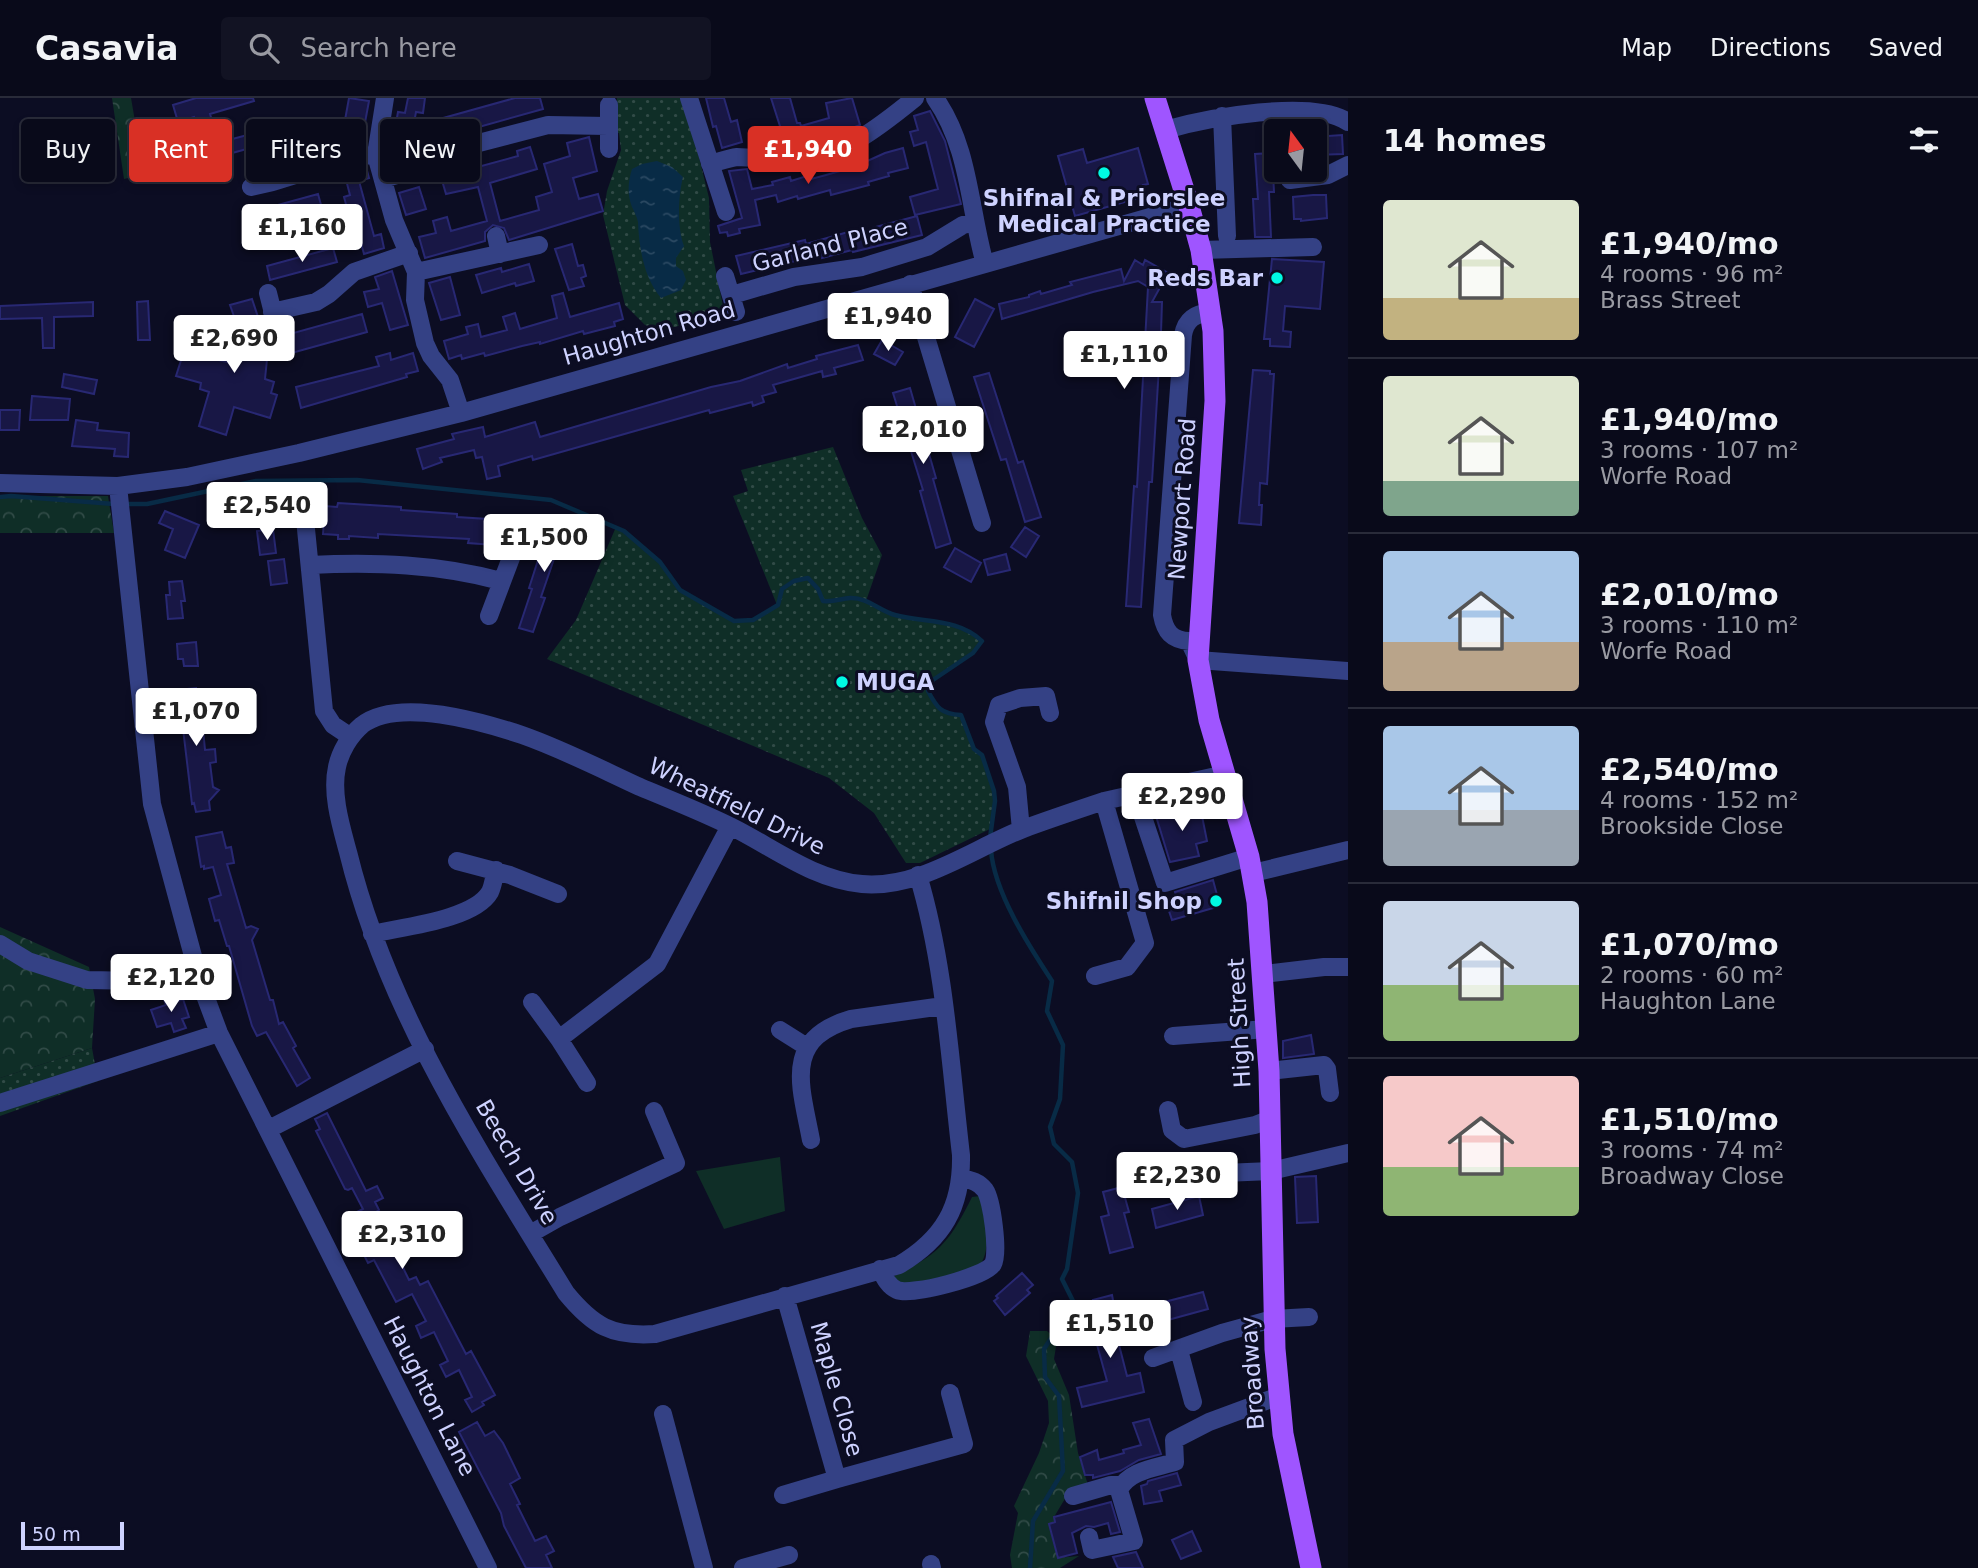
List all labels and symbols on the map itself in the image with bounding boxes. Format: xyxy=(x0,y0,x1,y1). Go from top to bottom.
north arrow xyxy=(1264,119,1326,182)
pin: £1,940 xyxy=(751,126,865,186)
marker: Shifnal & Priorslee Medical Practice xyxy=(1096,165,1112,181)
place label: Shifnal & Priorslee Medical Practice xyxy=(983,185,1225,237)
pin: £1,160 xyxy=(245,204,359,264)
street label: Garland Place xyxy=(749,213,911,277)
place label: Reds Bar xyxy=(1147,265,1264,291)
marker: Reds Bar xyxy=(1269,270,1285,286)
pin: £1,940 xyxy=(831,294,945,353)
street label: Haughton Road xyxy=(560,296,738,370)
pin: £2,690 xyxy=(177,316,291,375)
pin: £1,110 xyxy=(1067,331,1181,391)
pin: £2,010 xyxy=(866,406,980,466)
street label: Newport Road xyxy=(1163,417,1201,581)
pin: £2,540 xyxy=(210,482,324,542)
pin: £1,500 xyxy=(487,514,601,574)
place label: MUGA xyxy=(856,669,934,695)
marker: MUGA xyxy=(834,674,850,690)
pin: £1,070 xyxy=(139,688,253,748)
street label: Wheatfield Drive xyxy=(645,752,829,860)
pin: £2,290 xyxy=(1125,774,1239,833)
place label: Shifnil Shop xyxy=(1046,888,1202,914)
marker: Shifnil Shop xyxy=(1208,893,1224,909)
pin: £2,120 xyxy=(114,954,228,1014)
street label: High Street xyxy=(1223,957,1255,1089)
street label: Beech Drive xyxy=(471,1095,563,1229)
pin: £2,230 xyxy=(1120,1152,1234,1212)
pin: £2,310 xyxy=(345,1212,459,1271)
pin: £1,510 xyxy=(1053,1300,1167,1360)
street label: Haughton Lane xyxy=(379,1312,481,1480)
street label: Broadway xyxy=(1235,1315,1269,1431)
street label: Maple Close xyxy=(805,1319,869,1459)
scale bar xyxy=(21,1519,124,1551)

